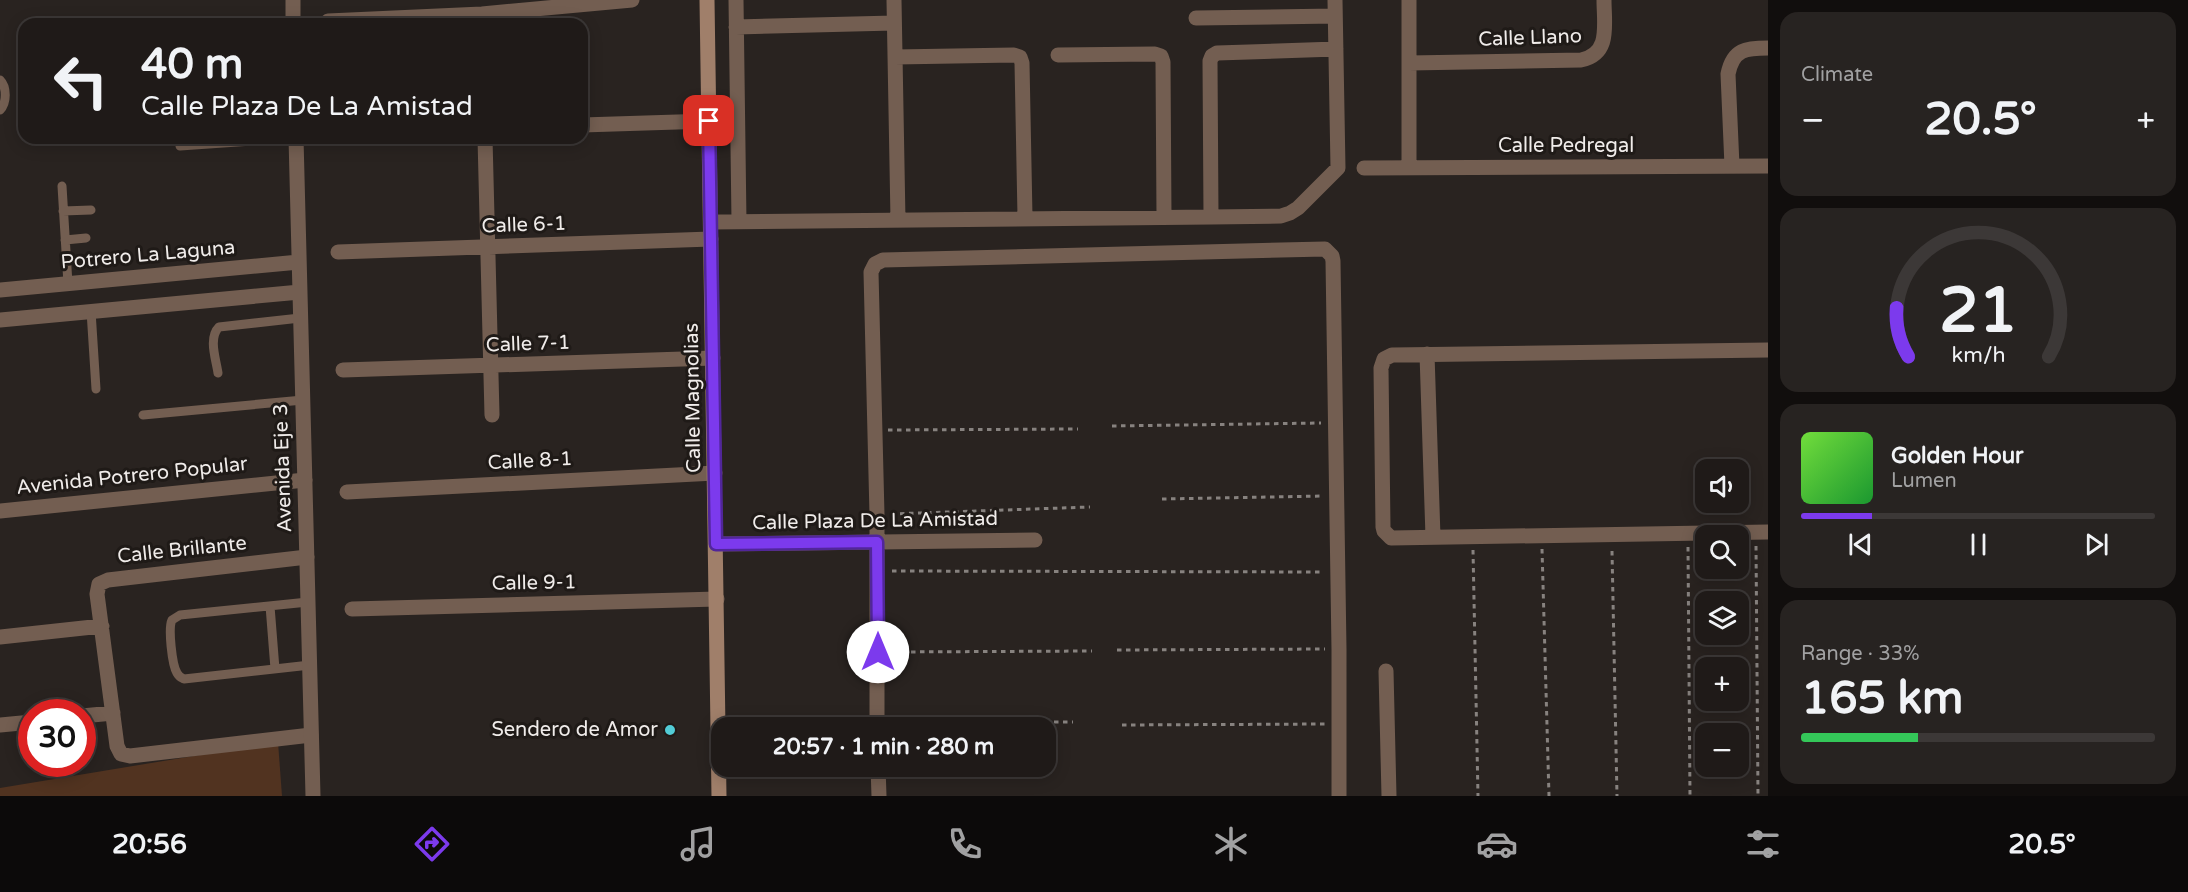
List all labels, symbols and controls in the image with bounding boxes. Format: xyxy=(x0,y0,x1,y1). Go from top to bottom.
street label: Calle Llano xyxy=(1478,24,1582,52)
text: 40 m xyxy=(141,39,243,90)
icon: left xyxy=(42,42,120,120)
text: Climate xyxy=(1801,63,1873,87)
text: Calle Plaza De La Amistad xyxy=(141,90,473,123)
text: 20.5° xyxy=(1924,93,2037,147)
pin xyxy=(683,95,734,146)
text: − xyxy=(1801,101,1825,140)
text: + xyxy=(2136,101,2155,140)
icon: arrive xyxy=(692,104,725,137)
street label: Calle Pedregal xyxy=(1498,134,1634,158)
street label: Calle 6-1 xyxy=(481,212,567,238)
street label: Potrero La Laguna xyxy=(60,235,236,275)
text: 21 xyxy=(1939,274,2017,349)
street label: Calle Magnolias xyxy=(680,323,706,473)
street label: Calle 7-1 xyxy=(485,331,571,357)
text: km/h xyxy=(1951,342,2005,368)
street label: Avenida Eje 3 xyxy=(269,403,297,533)
text: Golden Hour xyxy=(1891,443,2023,469)
street label: Calle 8-1 xyxy=(487,447,573,475)
street label: Avenida Potrero Popular xyxy=(15,452,249,500)
map controls xyxy=(1695,459,1749,777)
button: sound xyxy=(1695,459,1749,513)
text: Lumen xyxy=(1891,469,1957,493)
street label: Calle Plaza De La Amistad xyxy=(752,507,998,535)
button: search xyxy=(1695,525,1749,579)
icon: previous xyxy=(1844,528,1877,561)
icon: pause xyxy=(1962,528,1995,561)
icon: next xyxy=(2080,528,2113,561)
street label: Calle Brillante xyxy=(116,531,248,569)
street label: Calle 9-1 xyxy=(491,570,577,596)
button: layers xyxy=(1695,591,1749,645)
position arrow xyxy=(846,620,910,684)
text: Range · 33% xyxy=(1801,642,1920,666)
button: + xyxy=(1695,657,1749,711)
text: 165 km xyxy=(1801,672,1963,726)
speed limit sign: 30 xyxy=(18,699,96,777)
place label: Sendero de Amor xyxy=(491,718,658,742)
marker: Sendero de Amor xyxy=(663,723,677,737)
button: − xyxy=(1695,723,1749,777)
text: 20:57 · 1 min · 280 m xyxy=(773,734,994,760)
icon: directions xyxy=(411,823,453,865)
icon: music xyxy=(677,823,719,865)
icon: phone xyxy=(944,823,986,865)
icon: climate xyxy=(1210,823,1252,865)
icon: car xyxy=(1476,823,1518,865)
icon: filters xyxy=(1742,823,1784,865)
text: 20:56 xyxy=(112,828,187,861)
text: 20.5° xyxy=(2008,828,2076,861)

